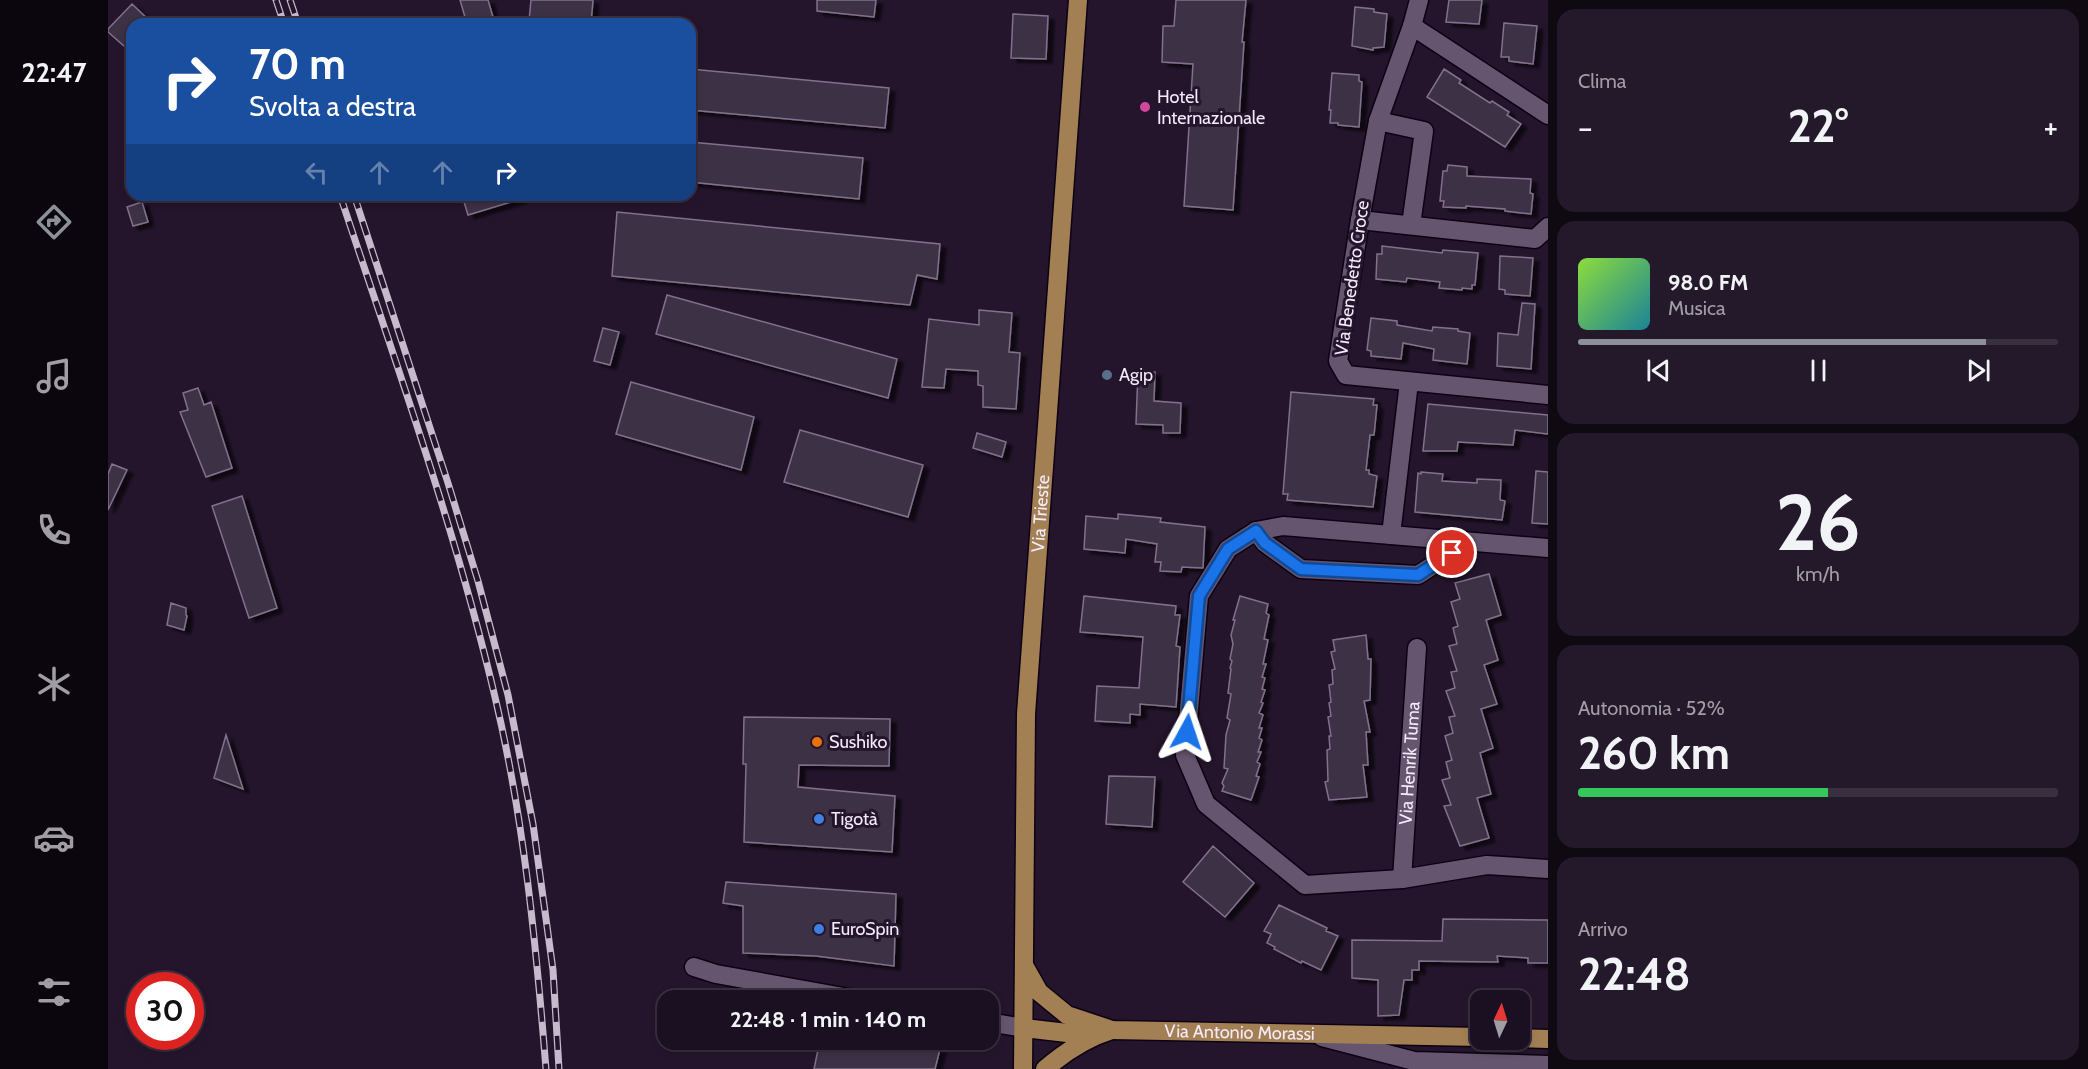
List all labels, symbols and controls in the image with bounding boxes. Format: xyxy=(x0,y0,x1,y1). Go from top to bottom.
text: 70 m xyxy=(249,38,346,90)
icon: right xyxy=(150,42,228,120)
text: 22:47 xyxy=(21,56,87,89)
text: Clima xyxy=(1578,69,1626,93)
place label: Hotel Internazionale xyxy=(1157,86,1265,129)
text: Svolta a destra xyxy=(249,90,416,123)
text: 22° xyxy=(1788,99,1848,153)
marker: Hotel Internazionale xyxy=(1138,100,1152,114)
text: − xyxy=(1578,107,1593,147)
text: + xyxy=(2043,107,2058,147)
icon: left xyxy=(300,156,333,189)
icon: ahead xyxy=(363,156,396,189)
icon: ahead xyxy=(426,156,459,189)
icon: right xyxy=(489,156,522,189)
street label: Via Benedetto Croce xyxy=(1330,199,1374,357)
icon: directions xyxy=(33,201,75,243)
text: 98.0 FM xyxy=(1668,269,1748,296)
text: Musica xyxy=(1668,296,1726,320)
icon: previous xyxy=(1642,354,1675,387)
icon: pause xyxy=(1802,354,1835,387)
icon: next xyxy=(1962,354,1995,387)
icon: music xyxy=(33,355,75,397)
place label: Agip xyxy=(1119,364,1153,386)
marker: Agip xyxy=(1100,368,1114,382)
street label: Via Trieste xyxy=(1027,474,1054,553)
text: 26 xyxy=(1775,475,1861,570)
icon: phone xyxy=(33,509,75,551)
pin xyxy=(1426,527,1477,578)
icon: arrive xyxy=(1435,536,1468,569)
text: km/h xyxy=(1796,562,1840,586)
icon: climate xyxy=(33,663,75,705)
text: Autonomia · 52% xyxy=(1578,696,1725,720)
position arrow xyxy=(1155,700,1219,764)
street label: Via Henrik Tuma xyxy=(1395,700,1425,826)
text: 260 km xyxy=(1578,726,1730,780)
place label: Sushiko xyxy=(829,731,888,753)
marker: Sushiko xyxy=(810,735,824,749)
place label: Tigotà xyxy=(831,808,878,830)
marker: Tigotà xyxy=(812,812,826,826)
icon: car xyxy=(33,817,75,859)
text: Arrivo xyxy=(1578,917,1628,941)
place label: EuroSpin xyxy=(831,918,899,940)
marker: EuroSpin xyxy=(812,922,826,936)
text: 22:48 xyxy=(1578,947,1691,1001)
icon: filters xyxy=(33,971,75,1013)
speed limit sign: 30 xyxy=(126,972,204,1050)
north arrow xyxy=(1470,990,1530,1050)
map controls xyxy=(1470,990,1530,1050)
text: 22:48 · 1 min · 140 m xyxy=(730,1006,926,1033)
street label: Via Antonio Morassi xyxy=(1164,1020,1315,1045)

